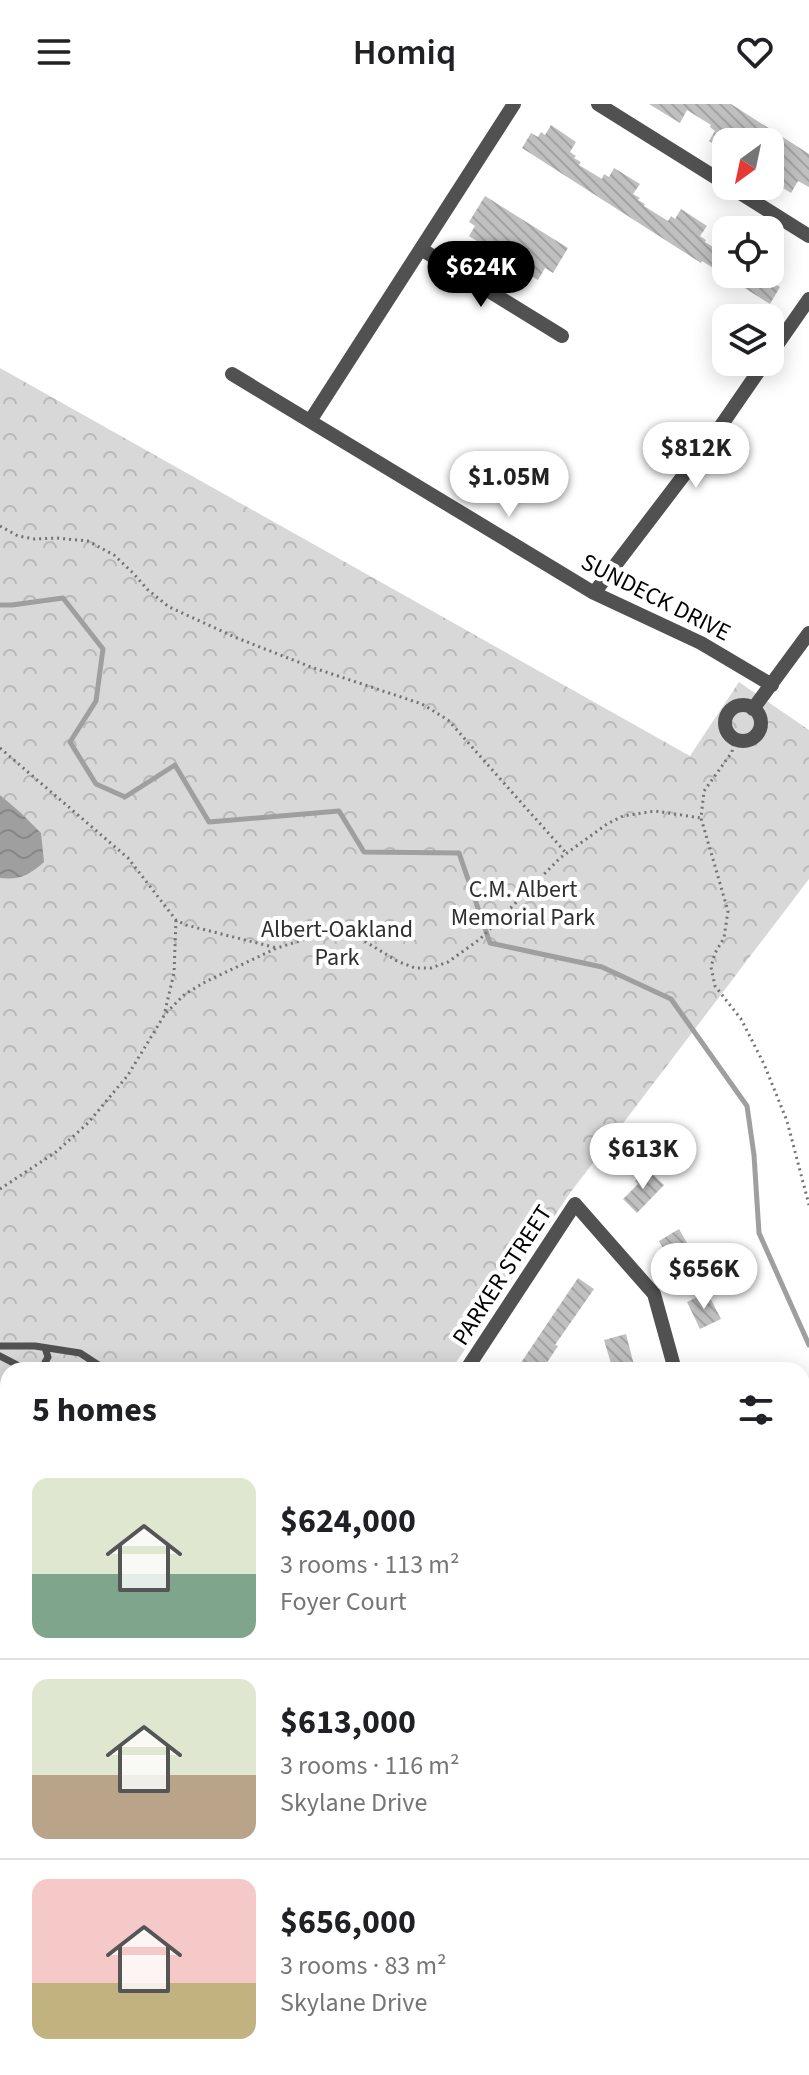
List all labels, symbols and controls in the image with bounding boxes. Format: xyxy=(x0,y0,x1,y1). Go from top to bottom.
text: Homiq xyxy=(353,27,456,78)
icon: menu xyxy=(32,30,76,74)
icon: heart xyxy=(733,30,777,74)
north arrow xyxy=(712,128,784,200)
map controls xyxy=(712,128,784,376)
button: locate xyxy=(712,216,784,288)
pin: $624K xyxy=(425,241,537,309)
text: $624K xyxy=(446,248,516,285)
button: layers xyxy=(712,304,784,376)
pin: $812K xyxy=(640,422,752,490)
text: $812K xyxy=(661,429,731,466)
pin: $1.05M xyxy=(444,451,574,519)
text: $1.05M xyxy=(468,458,550,495)
street label: SUNDECK DRIVE xyxy=(575,545,737,650)
park label: C.M. Albert Memorial Park xyxy=(451,872,595,935)
park label: Albert-Oakland Park xyxy=(261,912,413,975)
pin: $613K xyxy=(587,1123,699,1191)
text: $613K xyxy=(608,1130,678,1167)
street label: PARKER STREET xyxy=(444,1198,561,1352)
pin: $656K xyxy=(648,1243,760,1311)
text: $656K xyxy=(669,1250,739,1287)
text: 5 homes xyxy=(32,1386,157,1435)
icon: filters xyxy=(734,1388,778,1432)
text: $624,000 xyxy=(280,1497,416,1546)
icon: home xyxy=(96,1510,192,1606)
text: 3 rooms · 113 m² xyxy=(280,1546,459,1583)
text: Foyer Court xyxy=(280,1583,407,1620)
text: $613,000 xyxy=(280,1698,416,1747)
icon: home xyxy=(96,1711,192,1807)
text: 3 rooms · 116 m² xyxy=(280,1747,459,1784)
text: Skylane Drive xyxy=(280,1784,427,1821)
text: $656,000 xyxy=(280,1898,416,1947)
icon: home xyxy=(96,1911,192,2007)
text: 3 rooms · 83 m² xyxy=(280,1947,447,1984)
text: Skylane Drive xyxy=(280,1984,427,2021)

